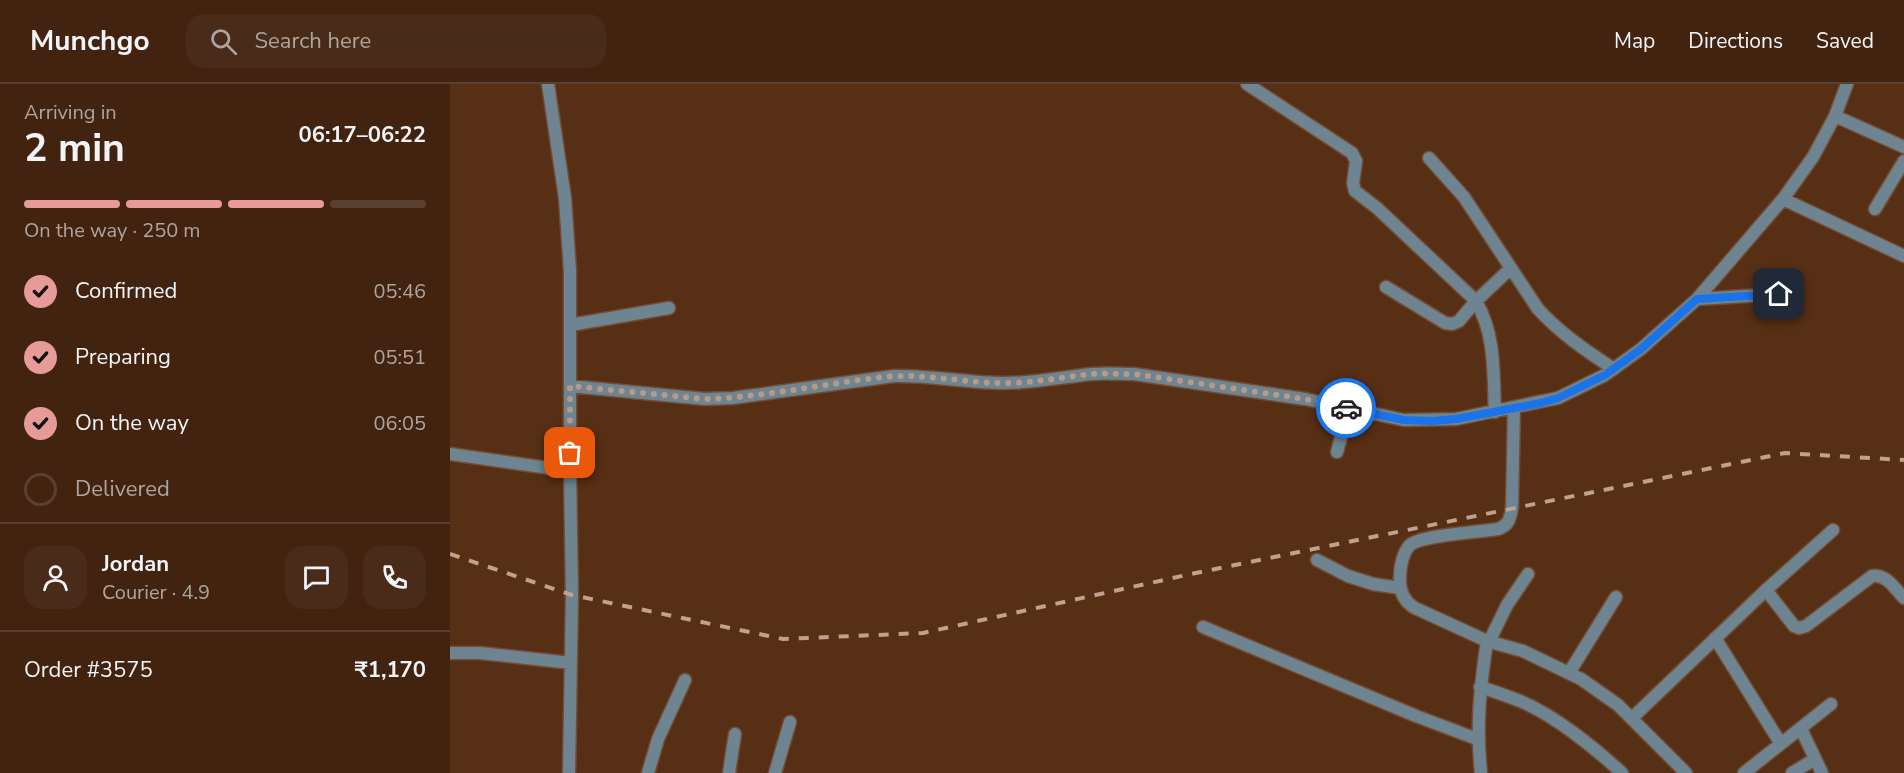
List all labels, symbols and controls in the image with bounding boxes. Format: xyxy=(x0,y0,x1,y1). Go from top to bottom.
search box xyxy=(186,14,606,68)
text: Munchgo xyxy=(30,22,150,60)
icon: search xyxy=(207,25,240,58)
text: Search here xyxy=(255,26,371,56)
text: Map xyxy=(1614,27,1655,55)
text: Directions xyxy=(1688,27,1783,55)
text: Saved xyxy=(1816,27,1874,55)
text: Arriving in xyxy=(24,99,117,126)
text: 06:17–06:22 xyxy=(298,120,426,150)
text: 2 min xyxy=(24,122,125,175)
text: On the way · 250 m xyxy=(24,217,200,244)
pin xyxy=(1753,268,1804,319)
icon: check xyxy=(24,275,57,308)
text: Confirmed xyxy=(75,276,177,306)
icon: home xyxy=(1762,277,1795,310)
text: 05:46 xyxy=(373,278,426,305)
icon: check xyxy=(24,341,57,374)
text: Preparing xyxy=(75,342,171,372)
text: 05:51 xyxy=(373,344,426,371)
courier xyxy=(1316,378,1376,438)
icon: car xyxy=(1330,392,1363,425)
icon: check xyxy=(24,407,57,440)
text: On the way xyxy=(75,408,189,438)
text: 06:05 xyxy=(373,410,426,437)
pin xyxy=(544,427,595,478)
icon: bag xyxy=(553,436,586,469)
text: Delivered xyxy=(75,474,170,504)
button: person xyxy=(24,546,87,609)
button: chat xyxy=(285,546,348,609)
button: phone xyxy=(363,546,426,609)
text: Jordan xyxy=(102,549,169,579)
text: Courier · 4.9 xyxy=(102,579,210,606)
text: Order #3575 xyxy=(24,655,153,685)
text: ₹1,170 xyxy=(355,655,426,685)

